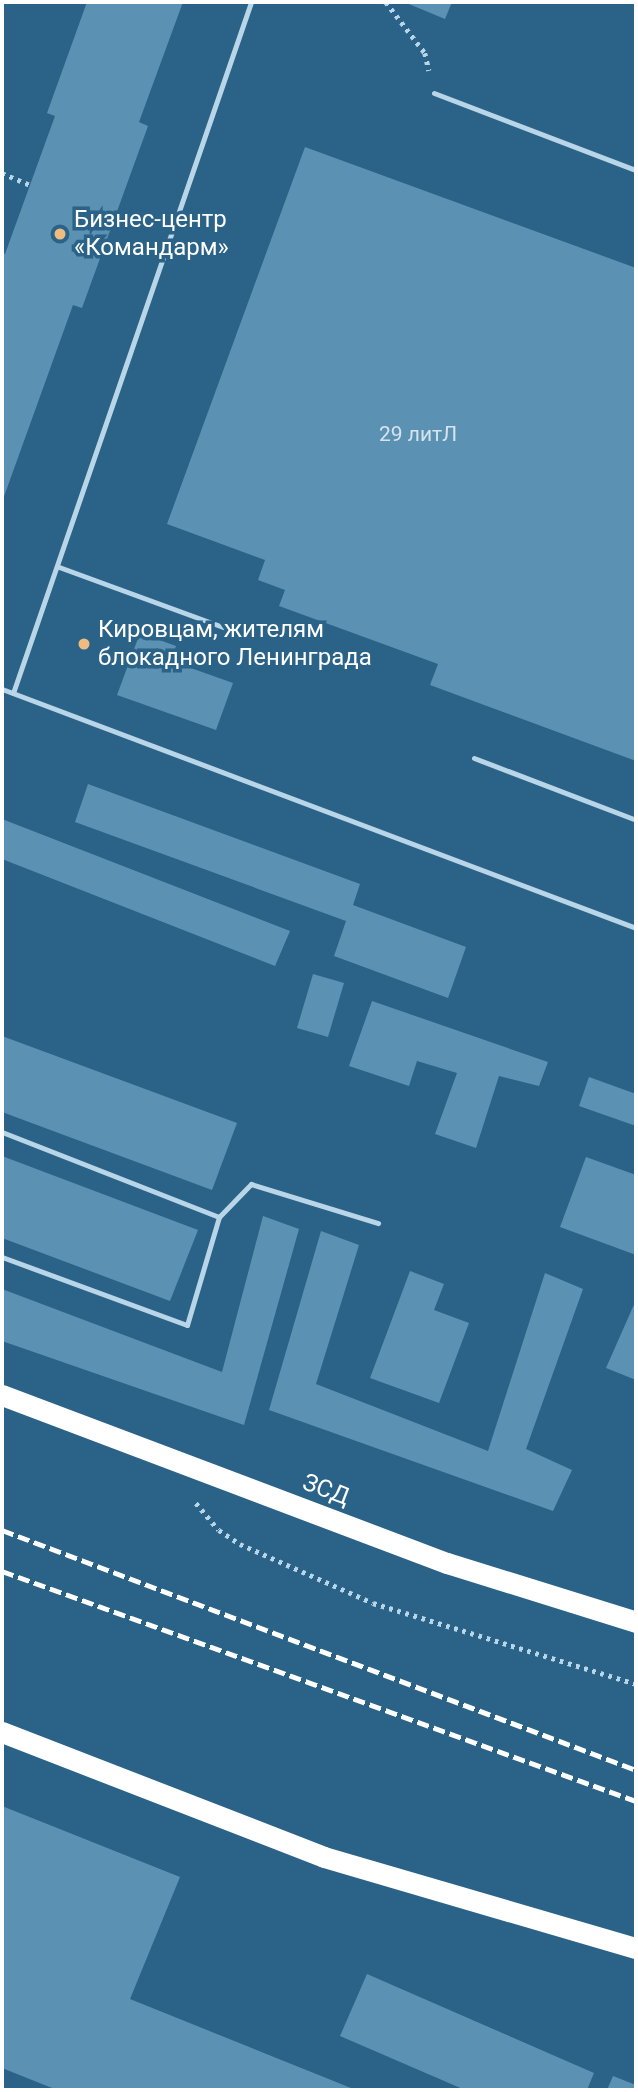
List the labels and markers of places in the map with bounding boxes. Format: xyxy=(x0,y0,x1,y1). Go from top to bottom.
place label: Бизнес-центр «Командарм» xyxy=(74,206,229,262)
marker: Бизнес-центр «Командарм» xyxy=(52,226,68,242)
place label: Кировцам, жителям блокадного Ленинграда xyxy=(98,616,372,672)
marker: Кировцам, жителям блокадного Ленинграда xyxy=(76,636,92,652)

